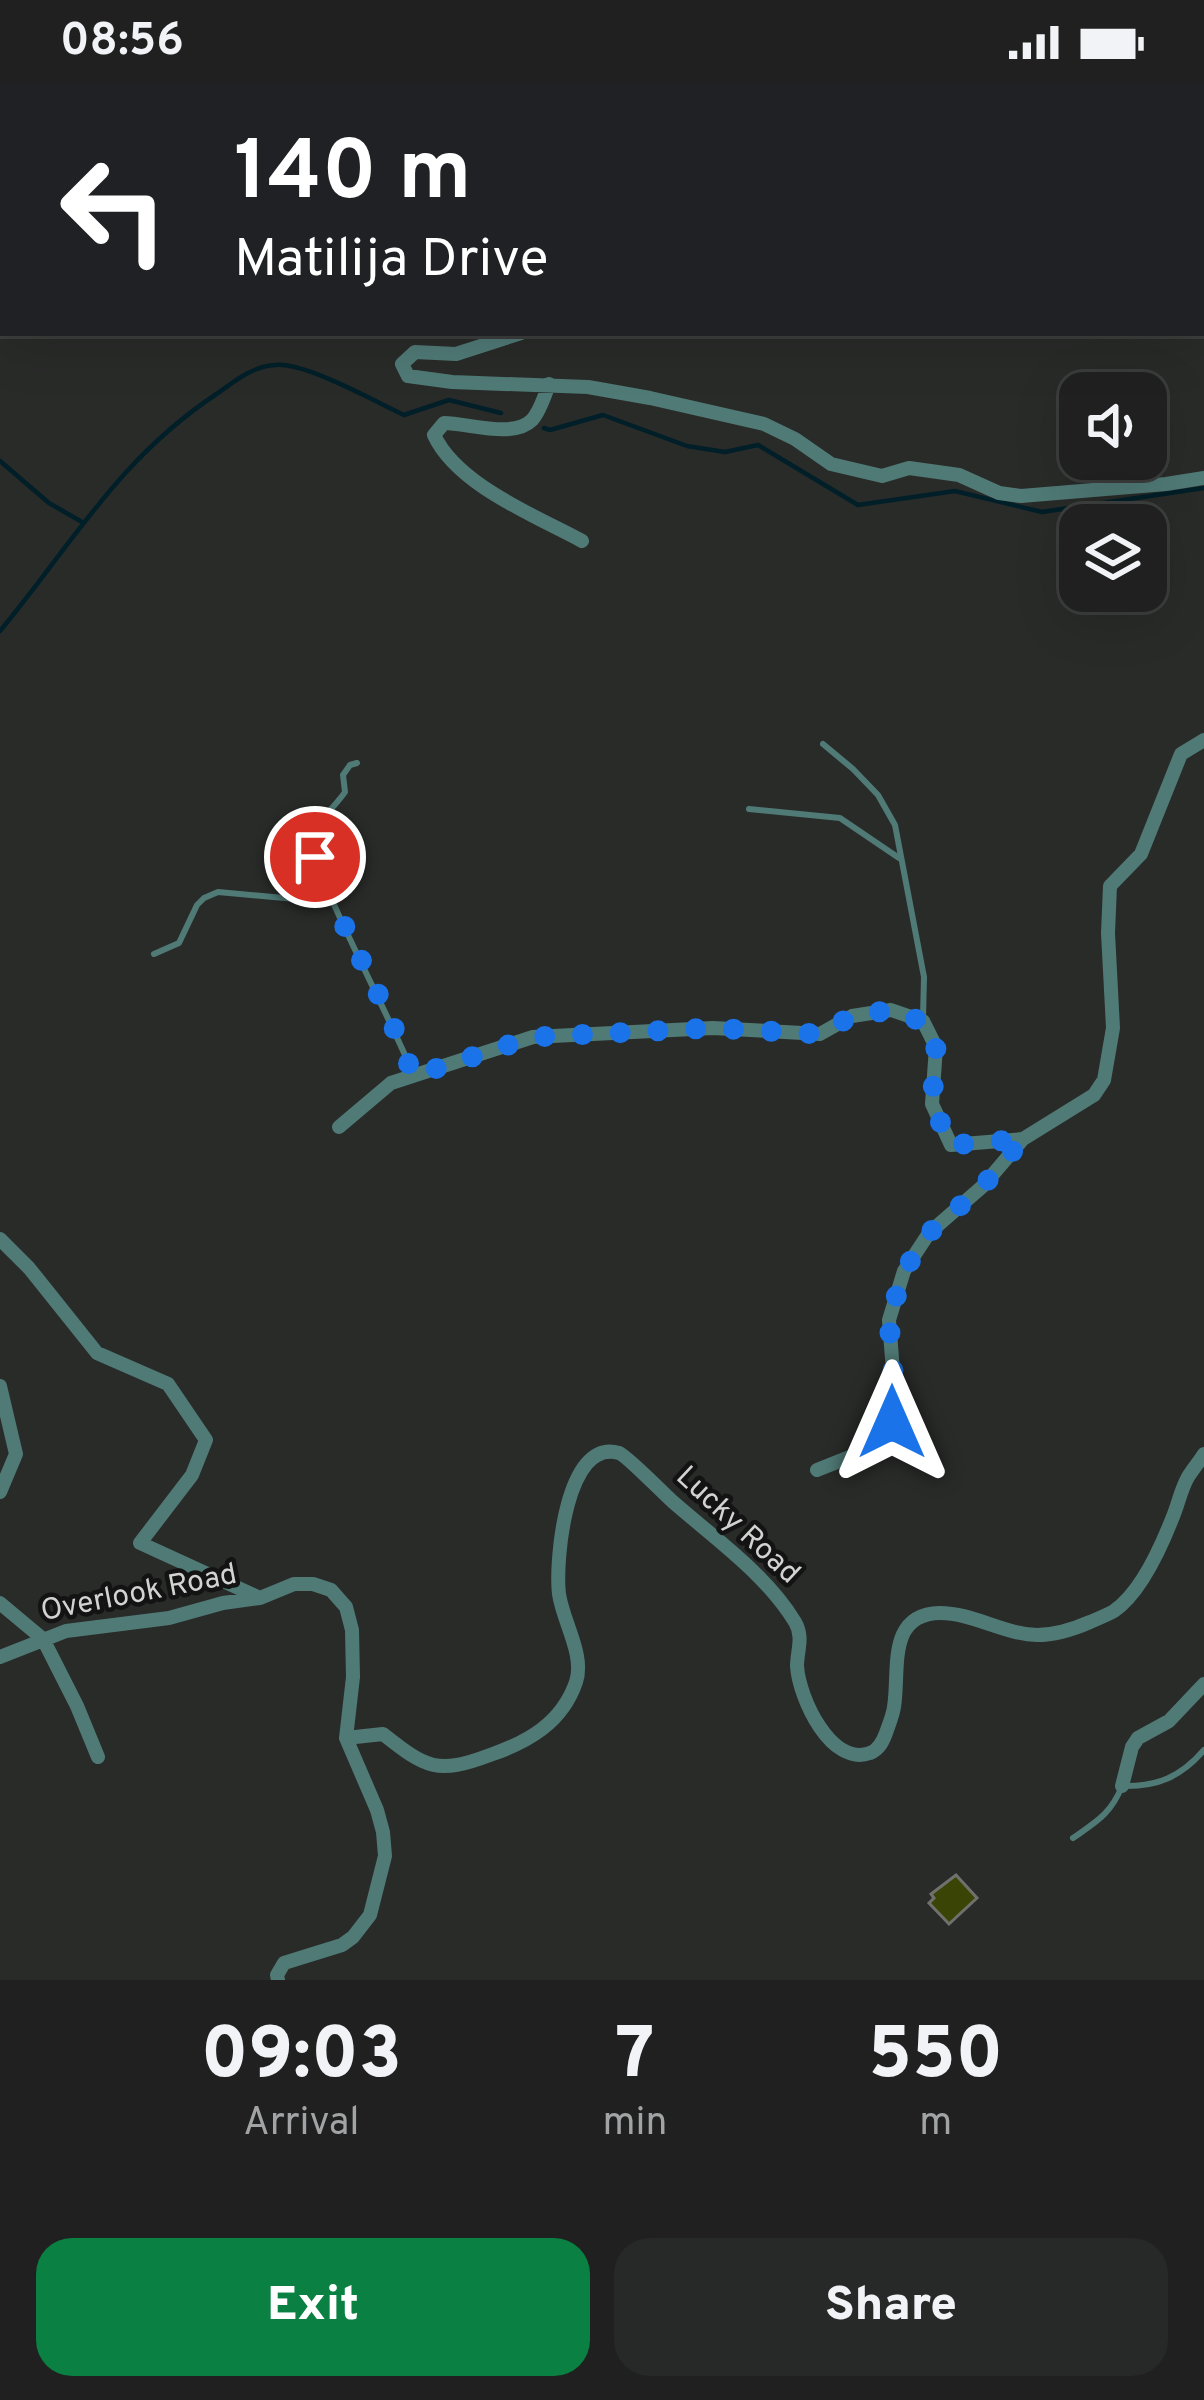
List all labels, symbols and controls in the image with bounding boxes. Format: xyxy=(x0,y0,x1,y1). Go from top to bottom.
text: 08:56 xyxy=(60,14,184,71)
text: 140 m xyxy=(234,123,471,229)
icon: left xyxy=(36,132,192,288)
text: Matilija Drive xyxy=(234,227,549,296)
map controls xyxy=(1059,372,1167,612)
button: sound xyxy=(1059,372,1167,480)
button: layers xyxy=(1059,504,1167,612)
pin xyxy=(264,806,366,908)
icon: arrive xyxy=(282,824,348,890)
position arrow xyxy=(829,1359,955,1485)
street label: Lucky Road xyxy=(667,1459,807,1593)
street label: Overlook Road xyxy=(38,1557,240,1631)
text: 09:03 xyxy=(201,2012,402,2104)
text: 7 xyxy=(616,2012,655,2104)
text: 550 xyxy=(868,2012,1003,2104)
text: Arrival xyxy=(243,2100,359,2149)
text: min xyxy=(603,2100,667,2149)
text: m xyxy=(919,2100,952,2149)
button: Exit xyxy=(36,2238,590,2376)
button: Share xyxy=(614,2238,1168,2376)

